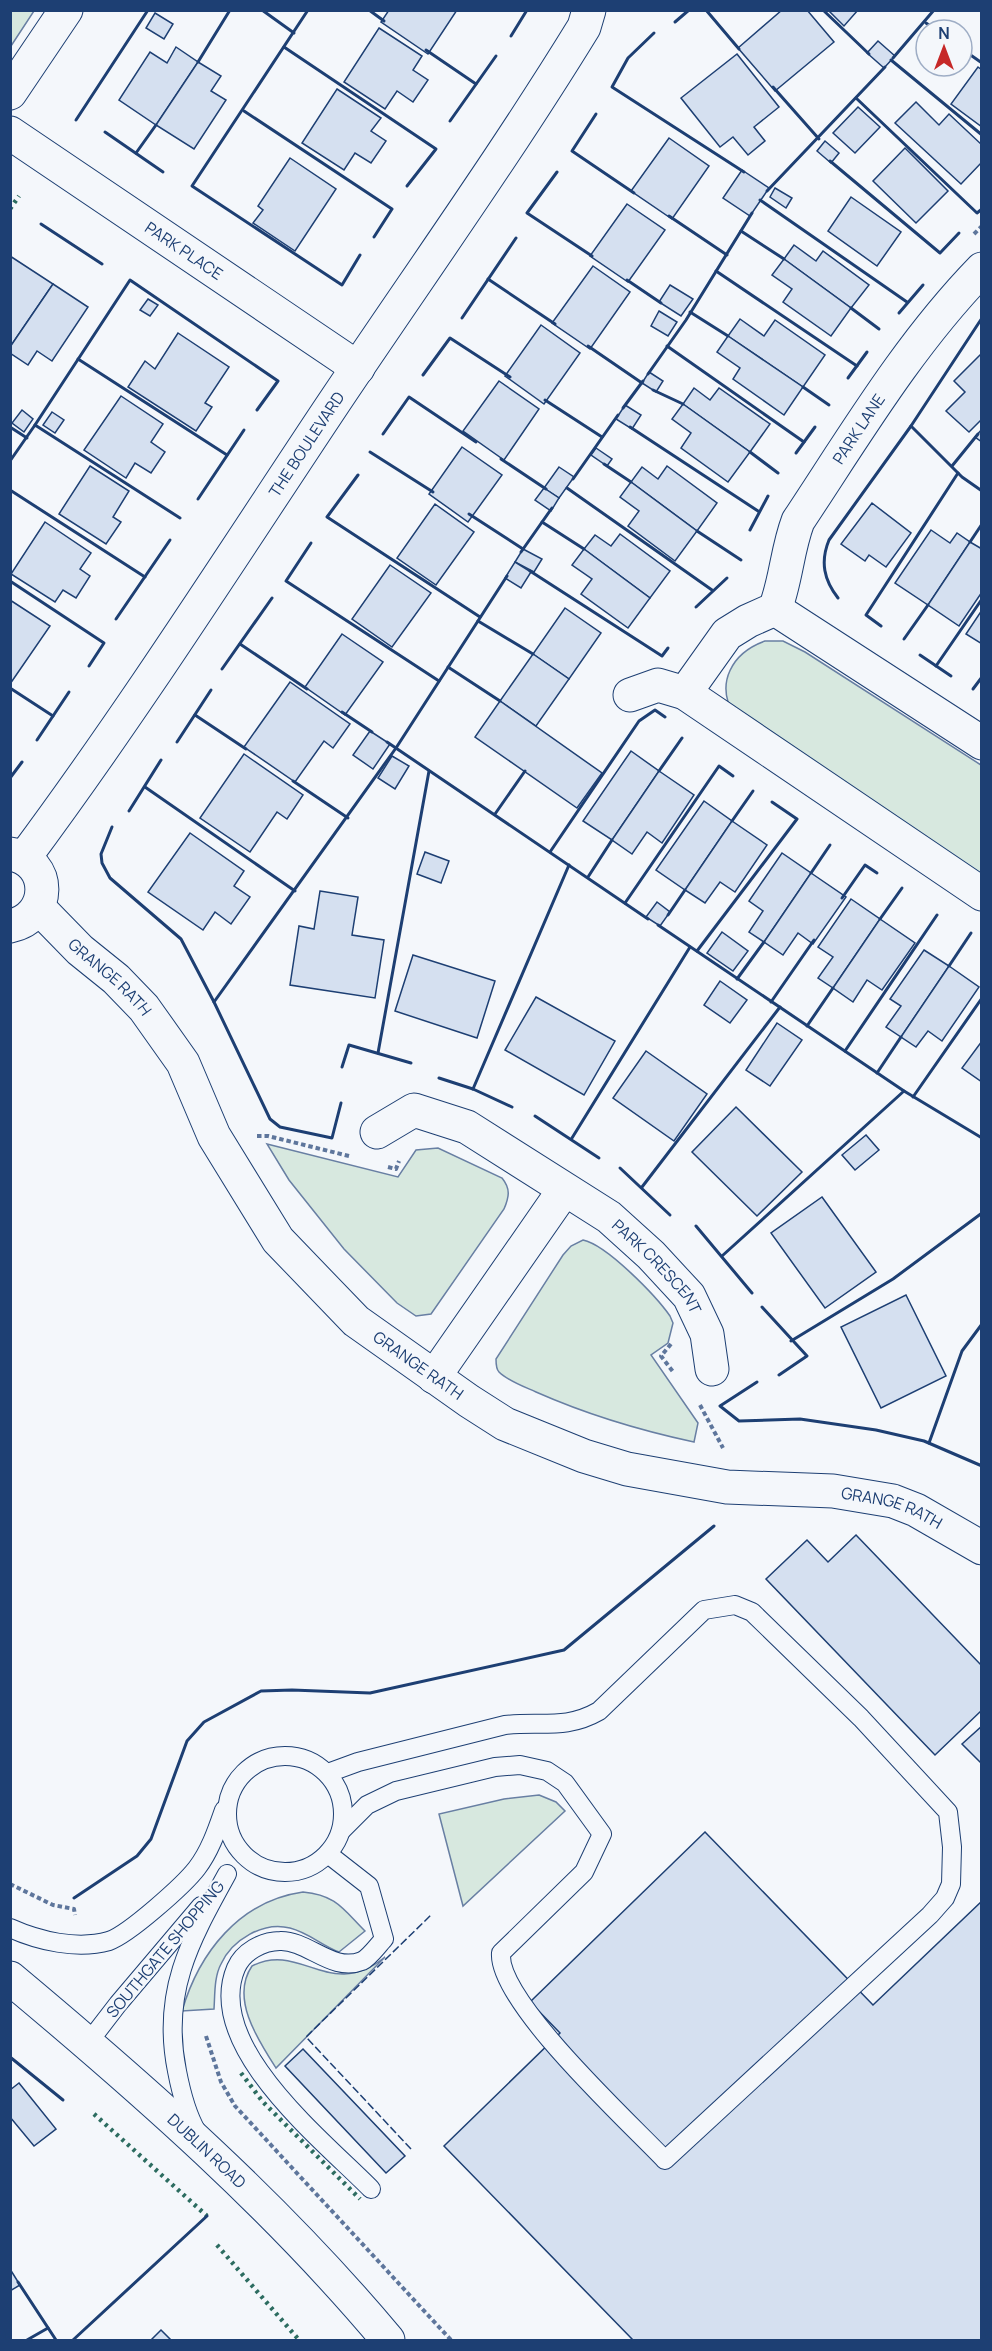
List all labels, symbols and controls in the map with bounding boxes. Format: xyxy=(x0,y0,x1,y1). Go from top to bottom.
north arrow xyxy=(914,18,974,78)
text: N xyxy=(938,22,950,44)
street label: PARK PLACE xyxy=(141,216,227,285)
street label: THE BOULEVARD xyxy=(264,387,349,501)
street label: PARK LANE xyxy=(827,389,890,468)
street label: GRANGE RATH xyxy=(63,933,157,1020)
street label: PARK CRESCENT xyxy=(607,1214,707,1317)
street label: GRANGE RATH xyxy=(369,1326,468,1405)
street label: GRANGE RATH xyxy=(840,1482,947,1534)
street label: SOUTHGATE SHOPPING xyxy=(101,1876,229,2022)
street label: DUBLIN ROAD xyxy=(163,2109,251,2193)

